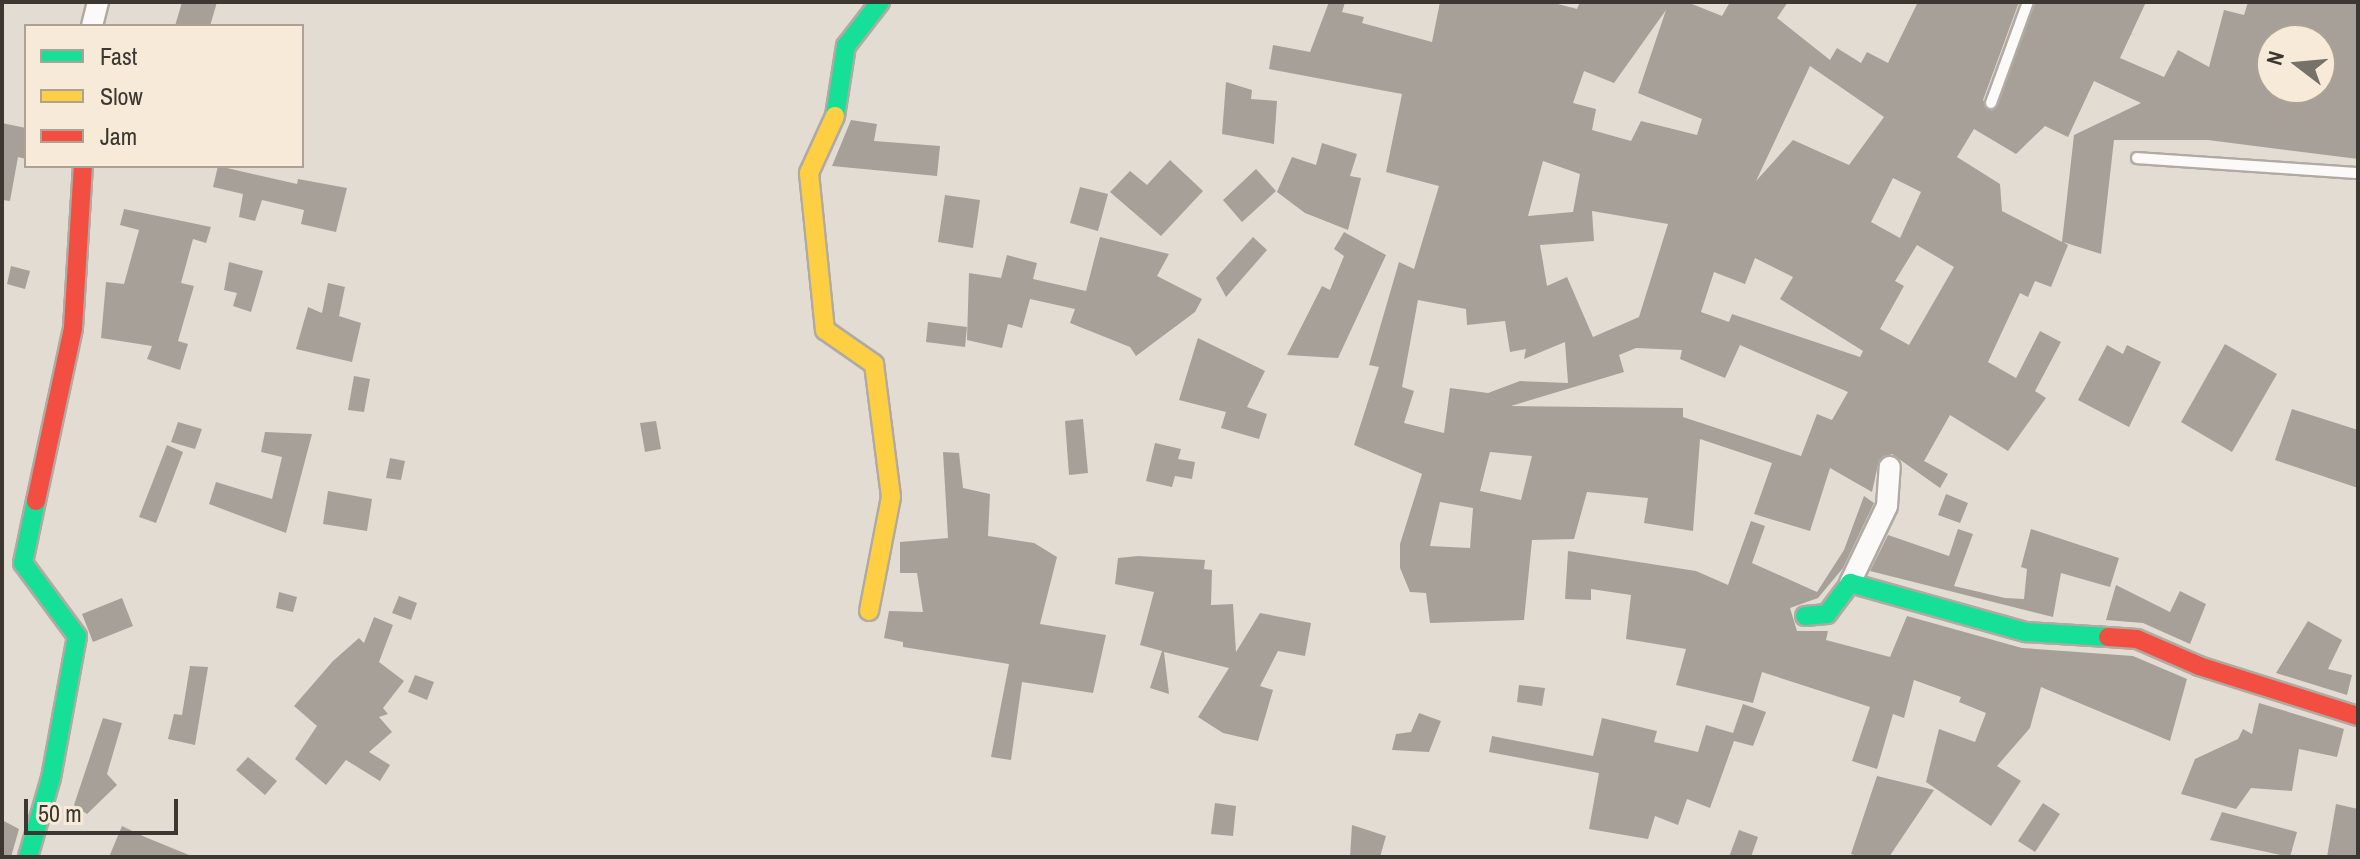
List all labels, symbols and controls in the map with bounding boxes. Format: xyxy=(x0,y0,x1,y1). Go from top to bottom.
legend xyxy=(24,24,304,168)
north arrow xyxy=(2256,24,2336,104)
text: Fast xyxy=(100,40,137,72)
text: N xyxy=(2259,48,2291,68)
text: Slow xyxy=(100,80,143,112)
text: Jam xyxy=(100,120,137,152)
scale bar xyxy=(28,783,182,833)
text: 50 m xyxy=(38,797,82,829)

